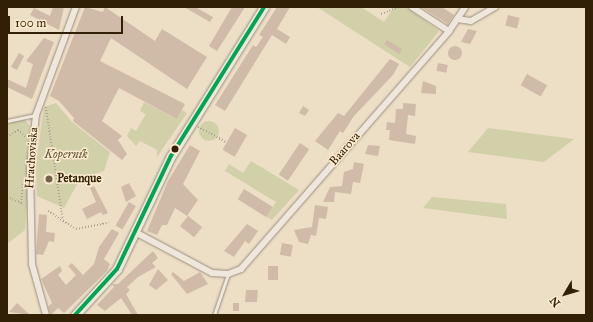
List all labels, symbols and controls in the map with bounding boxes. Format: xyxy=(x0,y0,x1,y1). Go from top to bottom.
scale bar xyxy=(10,8,125,34)
text: 100 m xyxy=(15,16,46,30)
street label: Hrachoviska xyxy=(23,127,41,189)
street label: Baarova xyxy=(327,129,363,169)
unlabelled marker xyxy=(170,144,180,154)
park label: Koperník xyxy=(44,148,88,162)
place label: Petanque xyxy=(57,172,101,186)
marker: Petanque xyxy=(44,174,54,184)
north arrow xyxy=(545,274,585,314)
text: N xyxy=(547,294,563,309)

